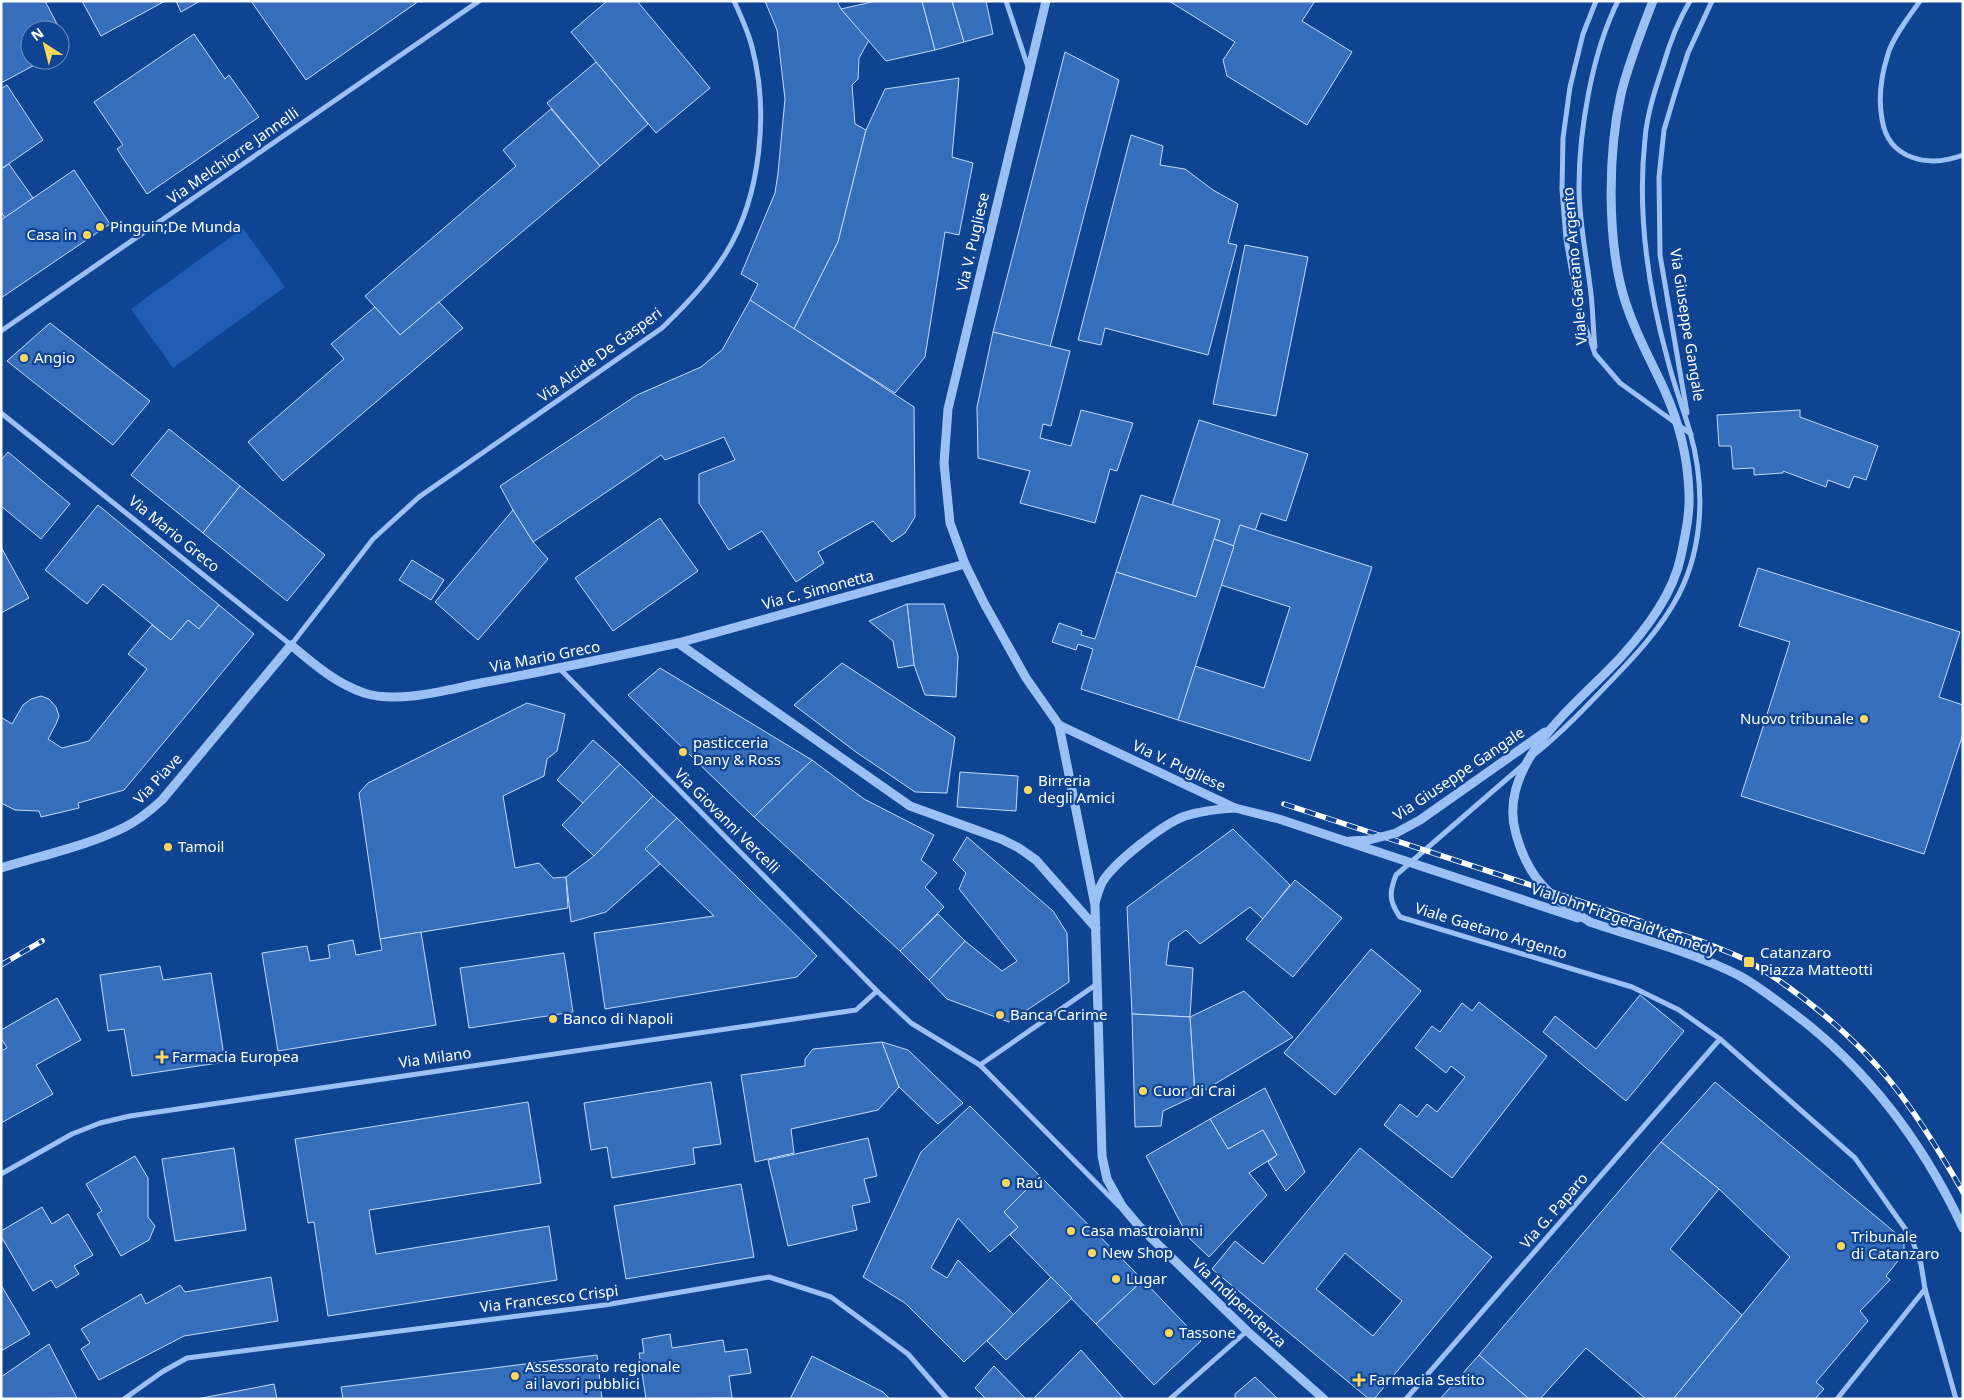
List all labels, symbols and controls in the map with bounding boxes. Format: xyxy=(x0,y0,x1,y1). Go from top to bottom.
north arrow xyxy=(20,20,70,70)
text: N xyxy=(27,23,47,45)
street label: Via Melchiorre Jannelli xyxy=(163,102,302,208)
street label: Viale Gaetano Argento xyxy=(1557,186,1591,346)
street label: Via V. Pugliese xyxy=(951,190,993,293)
place label: Pinguin;De Munda xyxy=(110,216,241,236)
marker: Pinguin;De Munda xyxy=(94,221,106,233)
place label: Casa in xyxy=(26,224,77,244)
marker: Casa in xyxy=(81,229,93,241)
street label: Via Giuseppe Gangale xyxy=(1666,247,1710,403)
street label: Via Alcide De Gasperi xyxy=(533,302,666,406)
place label: Angio xyxy=(34,347,75,367)
marker: Angio xyxy=(18,352,30,364)
street label: Via Mario Greco xyxy=(125,490,224,576)
street label: Via C. Simonetta xyxy=(760,565,876,614)
street label: Via Mario Greco xyxy=(488,636,602,677)
place label: Nuovo tribunale xyxy=(1740,708,1854,728)
marker: Nuovo tribunale xyxy=(1858,713,1870,725)
street label: Via Giuseppe Gangale xyxy=(1389,722,1528,825)
place label: pasticceria Dany & Ross xyxy=(693,732,781,769)
street label: Via V. Pugliese xyxy=(1130,735,1229,795)
marker: pasticceria Dany & Ross xyxy=(677,746,689,758)
street label: Via Piave xyxy=(129,749,186,808)
street label: Via Giovanni Vercelli xyxy=(671,763,785,877)
place label: Birreria degli Amici xyxy=(1038,770,1115,807)
marker: Birreria degli Amici xyxy=(1022,784,1034,796)
place label: Tamoil xyxy=(178,836,224,856)
marker: Tamoil xyxy=(162,841,174,853)
street label: Via John Fitzgerald Kennedy xyxy=(1529,878,1720,960)
street label: Viale Gaetano Argento xyxy=(1413,897,1570,963)
place label: Catanzaro Piazza Matteotti xyxy=(1760,942,1873,979)
marker: Catanzaro Piazza Matteotti xyxy=(1742,955,1756,969)
place label: Banca Carime xyxy=(1010,1004,1107,1024)
place label: Banco di Napoli xyxy=(563,1008,673,1028)
marker: Banca Carime xyxy=(994,1009,1006,1021)
marker: Banco di Napoli xyxy=(547,1013,559,1025)
street label: Via Milano xyxy=(397,1042,473,1072)
place label: Farmacia Europea xyxy=(172,1046,299,1066)
marker: Farmacia Europea xyxy=(156,1051,168,1063)
place label: Cuor di Crai xyxy=(1153,1080,1236,1100)
marker: Cuor di Crai xyxy=(1137,1085,1149,1097)
street label: Via G. Paparo xyxy=(1515,1168,1592,1252)
place label: Raú xyxy=(1016,1172,1043,1192)
marker: Raú xyxy=(1000,1177,1012,1189)
place label: Casa mastroianni xyxy=(1081,1220,1203,1240)
marker: Casa mastroianni xyxy=(1065,1225,1077,1237)
place label: Tribunale di Catanzaro xyxy=(1851,1226,1939,1263)
marker: Tribunale di Catanzaro xyxy=(1835,1240,1847,1252)
place label: New Shop xyxy=(1102,1242,1173,1262)
marker: New Shop xyxy=(1086,1247,1098,1259)
street label: Via Indipendenza xyxy=(1188,1253,1291,1351)
place label: Lugar xyxy=(1126,1268,1167,1288)
marker: Lugar xyxy=(1110,1273,1122,1285)
street label: Via Francesco Crispi xyxy=(478,1280,619,1316)
place label: Tassone xyxy=(1179,1322,1236,1342)
marker: Tassone xyxy=(1163,1327,1175,1339)
place label: Assessorato regionale ai lavori pubblici xyxy=(525,1356,680,1393)
place label: Farmacia Sestito xyxy=(1369,1369,1485,1389)
marker: Assessorato regionale ai lavori pubblici xyxy=(509,1370,521,1382)
marker: Farmacia Sestito xyxy=(1353,1374,1365,1386)

